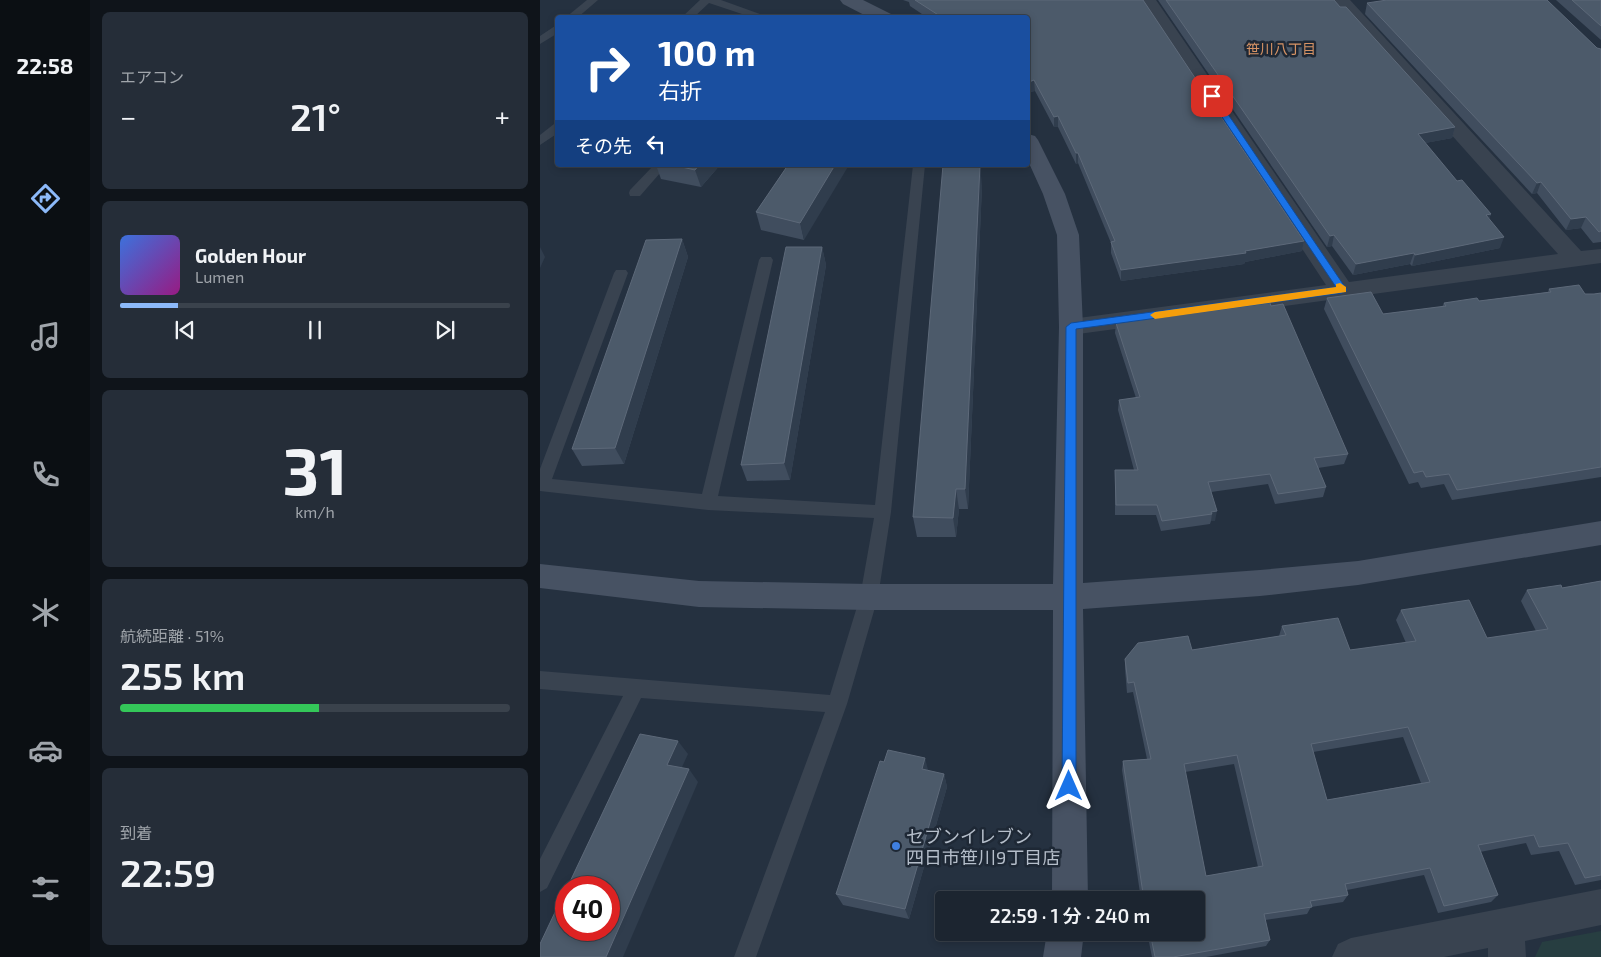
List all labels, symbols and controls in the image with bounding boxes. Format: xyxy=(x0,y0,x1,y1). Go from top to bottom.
text: 100 m xyxy=(658,31,756,73)
icon: right xyxy=(575,35,640,100)
district label: 笹川八丁目 xyxy=(1246,40,1316,57)
text: 22:58 xyxy=(16,52,74,78)
text: エアコン xyxy=(120,67,184,86)
pin xyxy=(1191,75,1233,117)
text: 右折 xyxy=(658,77,702,103)
icon: arrive xyxy=(1198,82,1226,110)
text: 21° xyxy=(290,93,341,139)
text: − xyxy=(120,99,136,133)
text: + xyxy=(495,99,510,133)
icon: left xyxy=(642,130,670,158)
text: その先 xyxy=(575,134,632,157)
icon: directions xyxy=(28,181,63,216)
text: Golden Hour xyxy=(195,244,306,267)
text: Lumen xyxy=(195,267,244,286)
icon: previous xyxy=(171,316,199,344)
icon: pause xyxy=(301,316,329,344)
icon: next xyxy=(431,316,459,344)
icon: music xyxy=(28,319,63,354)
text: 31 xyxy=(283,430,347,508)
icon: phone xyxy=(28,457,63,492)
text: km/h xyxy=(295,502,335,521)
icon: climate xyxy=(28,595,63,630)
text: 航続距離 · 51% xyxy=(120,626,224,645)
text: 255 km xyxy=(120,652,245,698)
icon: car xyxy=(28,733,63,768)
position arrow xyxy=(1042,759,1094,811)
text: 到着 xyxy=(120,823,152,842)
place label: セブンイレブン 四日市笹川9丁目店 xyxy=(906,825,1060,868)
marker: セブンイレブン 四日市笹川9丁目店 xyxy=(890,840,902,852)
text: 22:59 xyxy=(120,849,216,895)
icon: filters xyxy=(28,871,63,906)
speed limit sign: 40 xyxy=(555,876,620,941)
text: 22:59 · 1 分 · 240 m xyxy=(990,904,1150,927)

